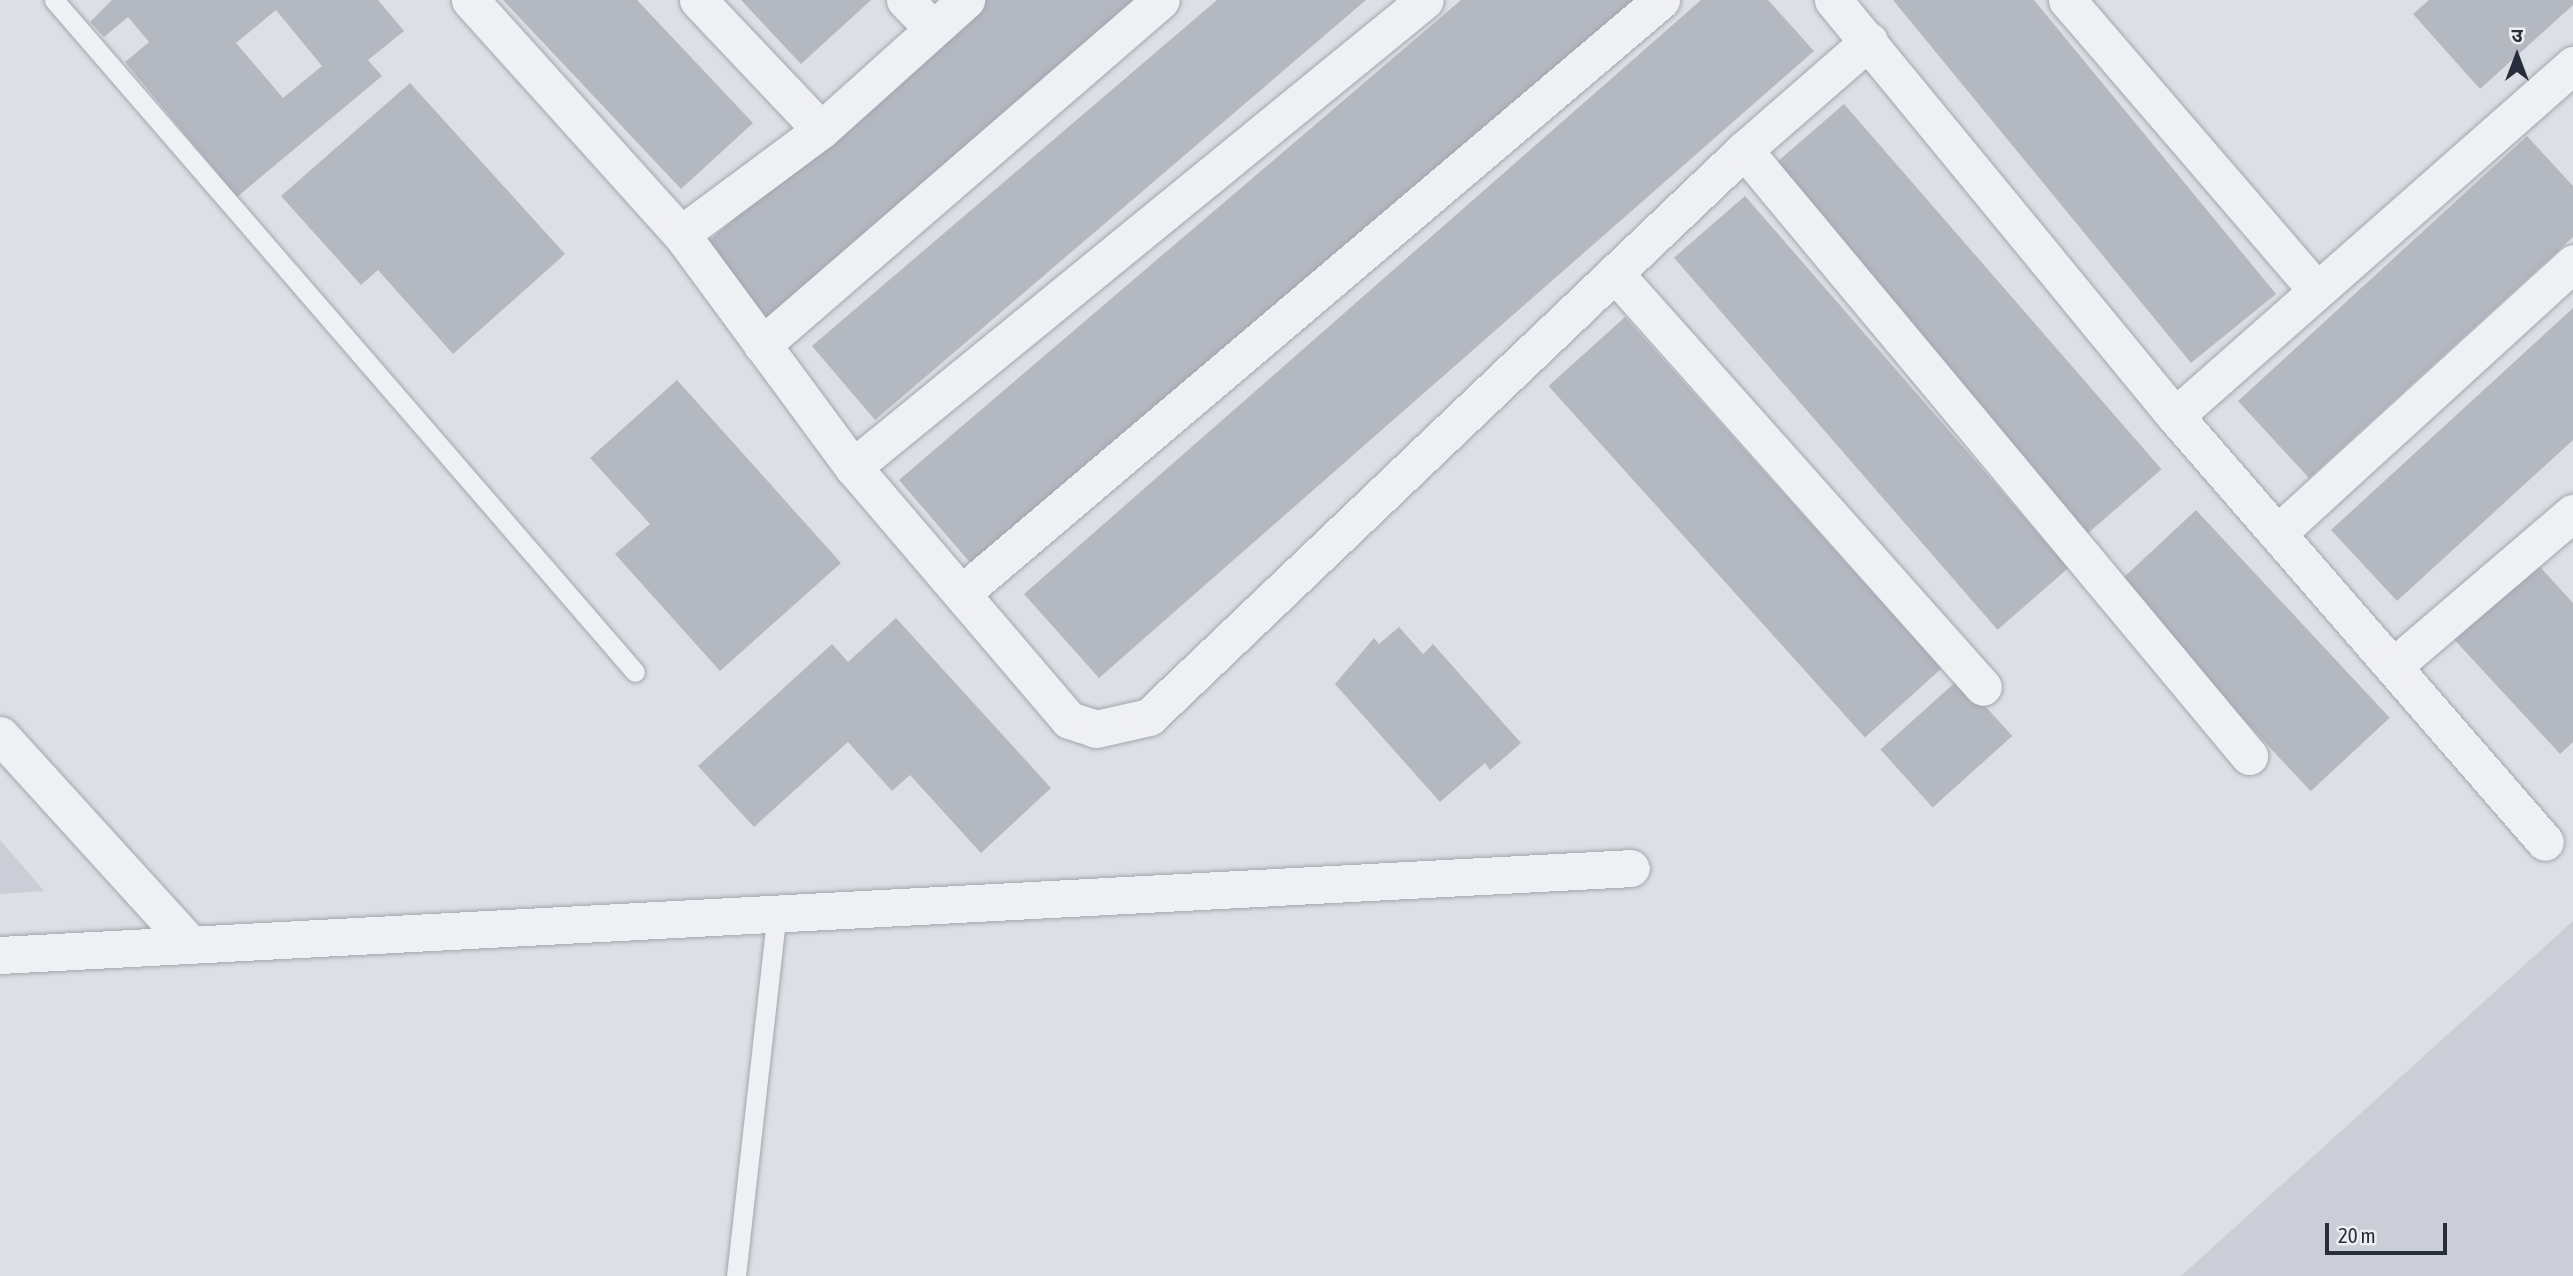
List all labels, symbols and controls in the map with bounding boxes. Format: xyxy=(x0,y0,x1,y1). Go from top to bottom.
north arrow xyxy=(2482,21,2552,91)
text: उ xyxy=(2511,24,2523,46)
scale bar xyxy=(2328,1210,2450,1254)
text: 20 m xyxy=(2338,1223,2376,1247)

